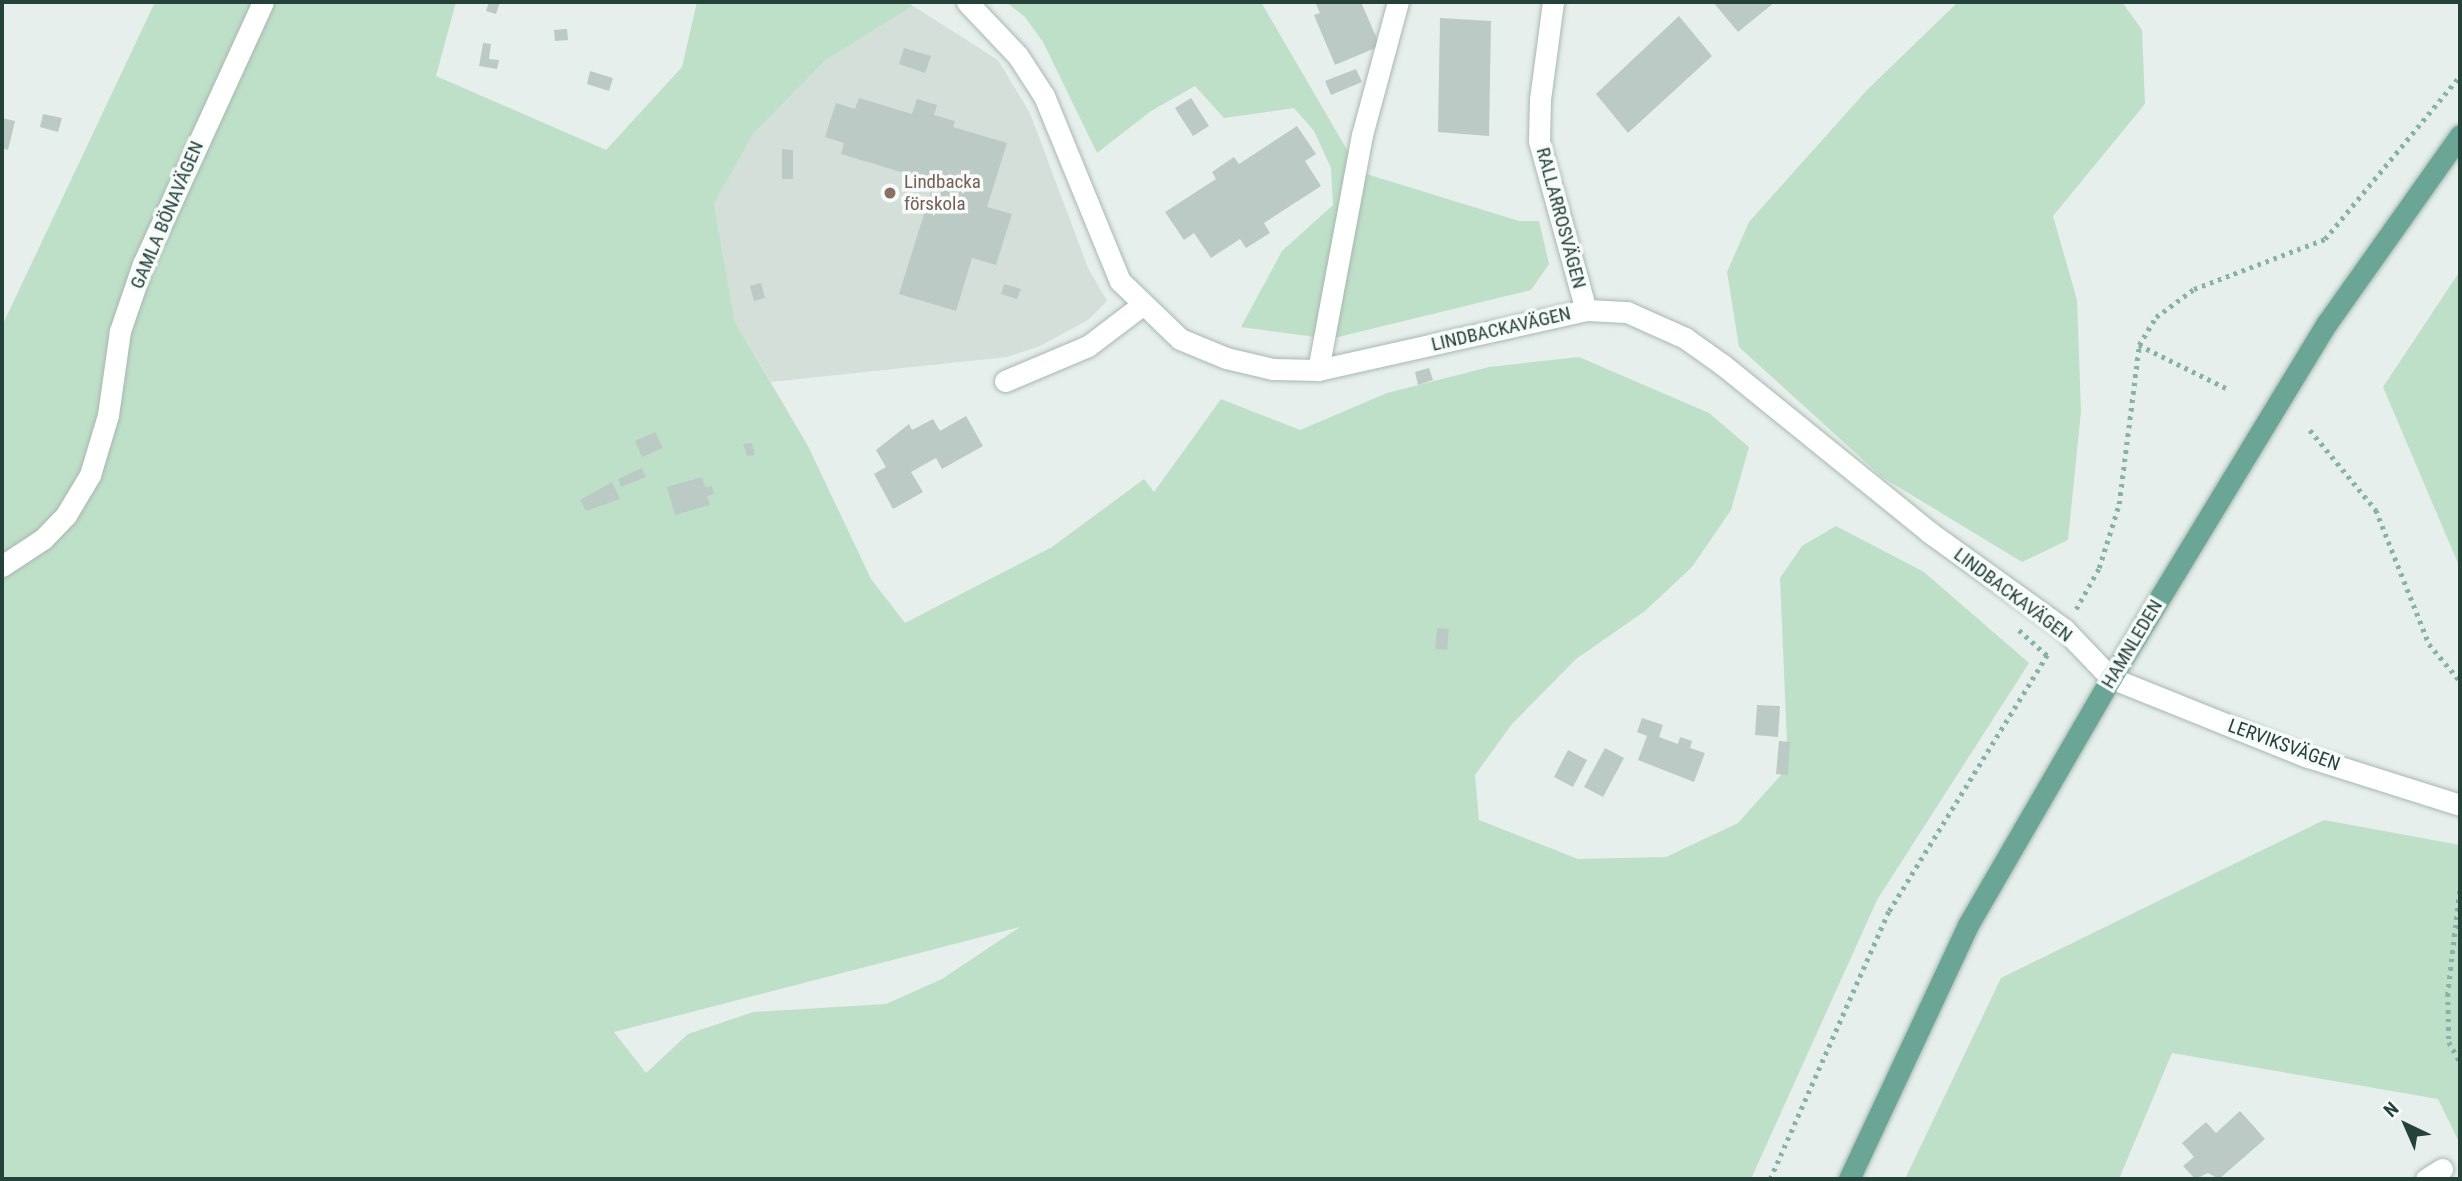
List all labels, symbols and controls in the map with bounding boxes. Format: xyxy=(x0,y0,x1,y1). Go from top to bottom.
street label: GAMLA BÖNAVÄGEN xyxy=(126,138,208,292)
street label: RALLARROSVÄGEN xyxy=(1531,145,1591,291)
place label: Lindbacka förskola xyxy=(904,171,981,215)
marker: Lindbacka förskola xyxy=(882,185,898,201)
street label: LINDBACKAVÄGEN xyxy=(1429,302,1573,356)
street label: LINDBACKAVÄGEN xyxy=(1949,543,2077,647)
street label: HAMNLEDEN xyxy=(2097,595,2167,693)
street label: LERVIKSVÄGEN xyxy=(2225,714,2343,776)
north arrow xyxy=(2371,1090,2441,1160)
text: N xyxy=(2379,1097,2403,1122)

